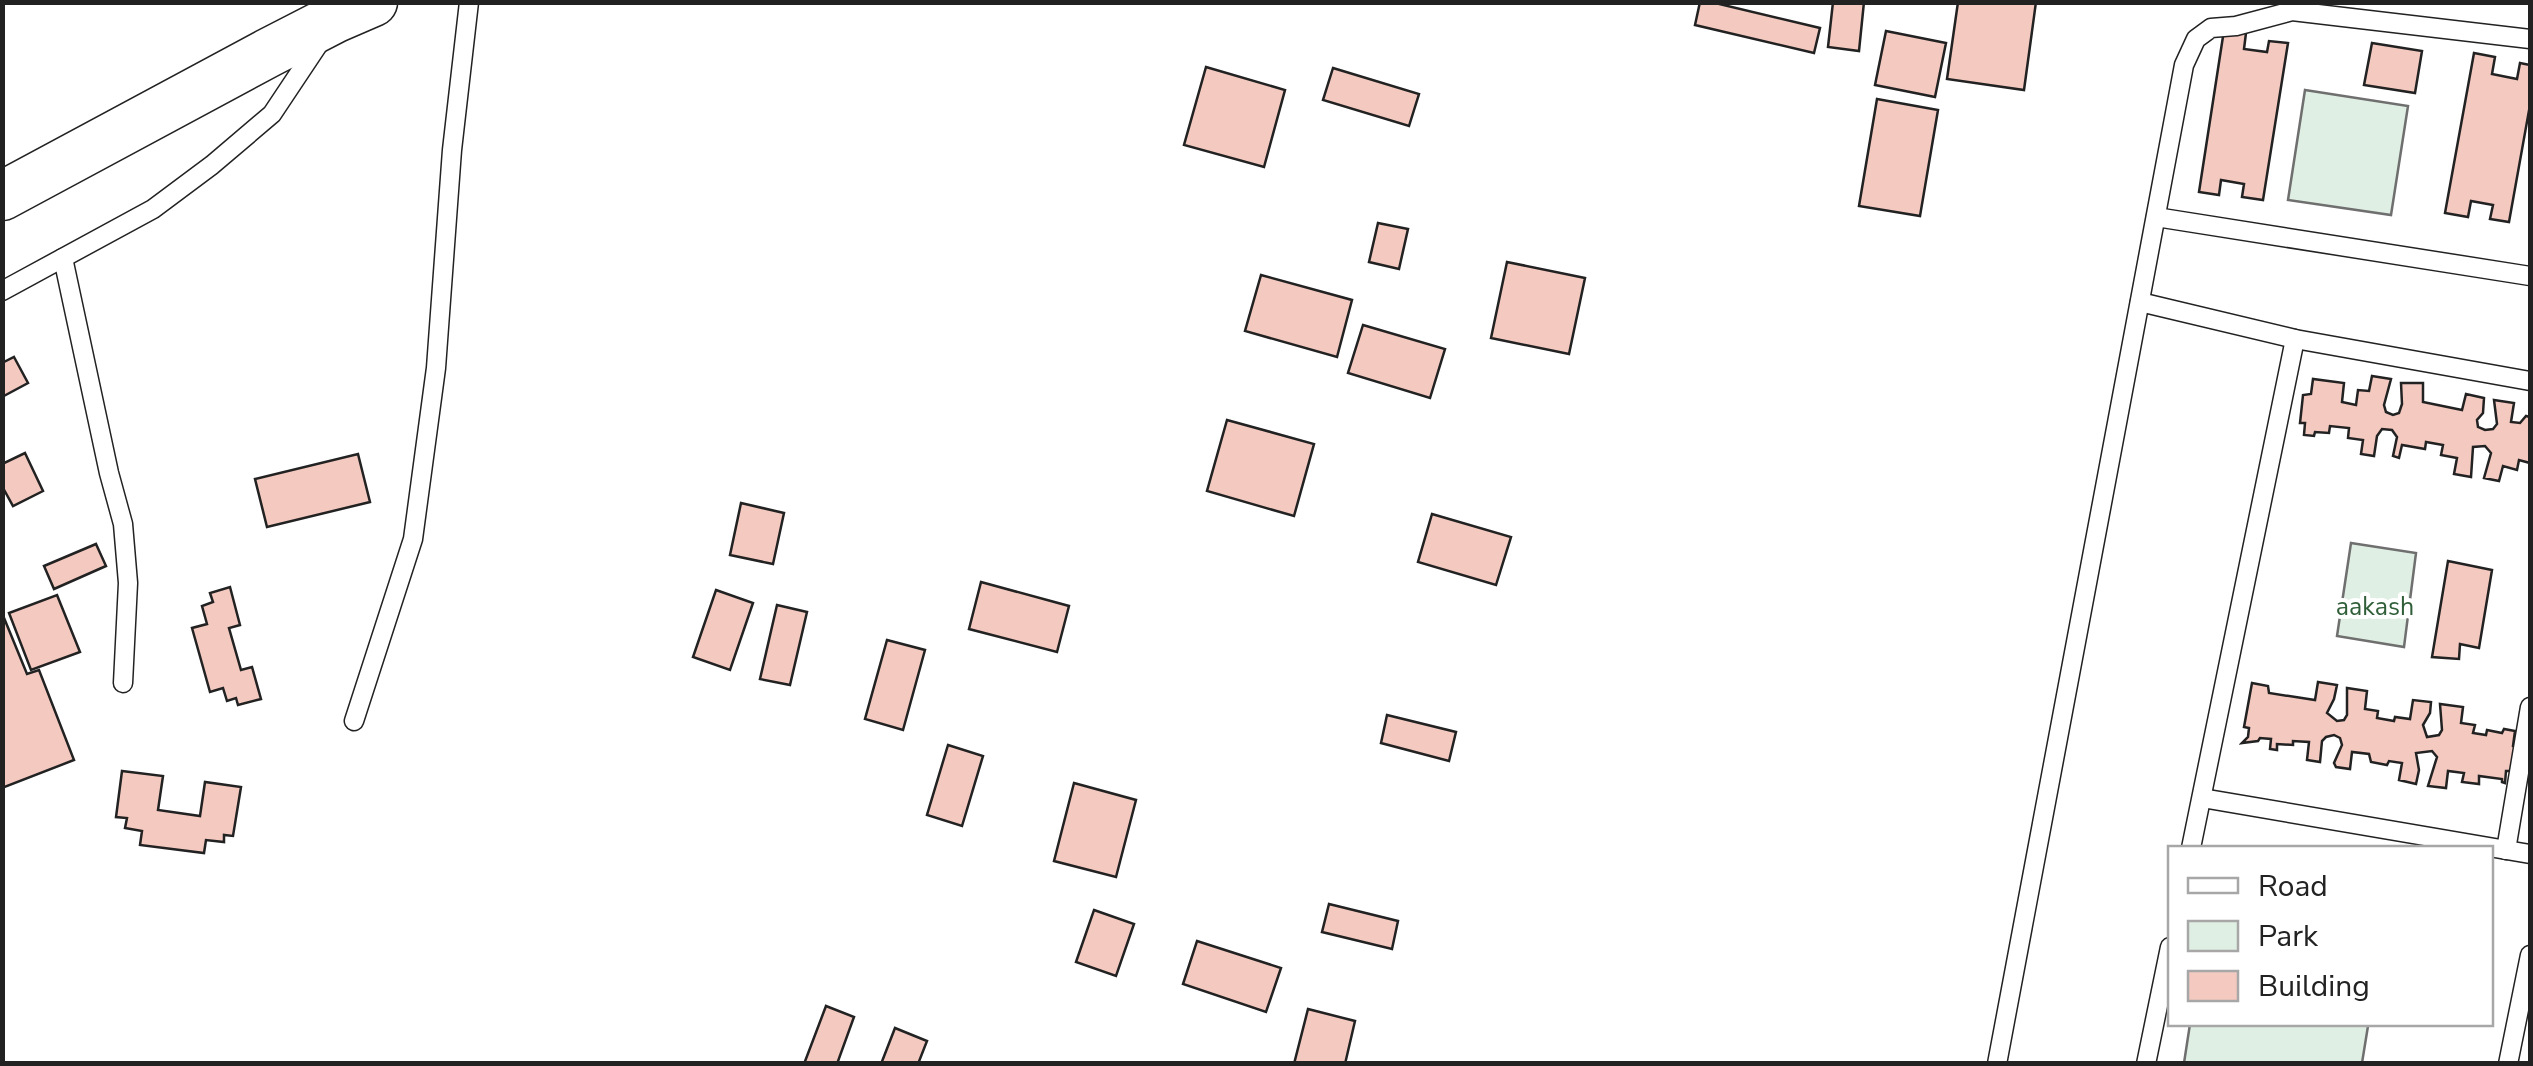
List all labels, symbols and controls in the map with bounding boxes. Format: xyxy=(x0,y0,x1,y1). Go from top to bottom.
park label: aakash xyxy=(2336,590,2414,624)
legend xyxy=(2168,846,2493,1026)
text: Road xyxy=(2258,866,2328,907)
text: Park xyxy=(2258,916,2319,957)
text: Building xyxy=(2258,966,2370,1007)

